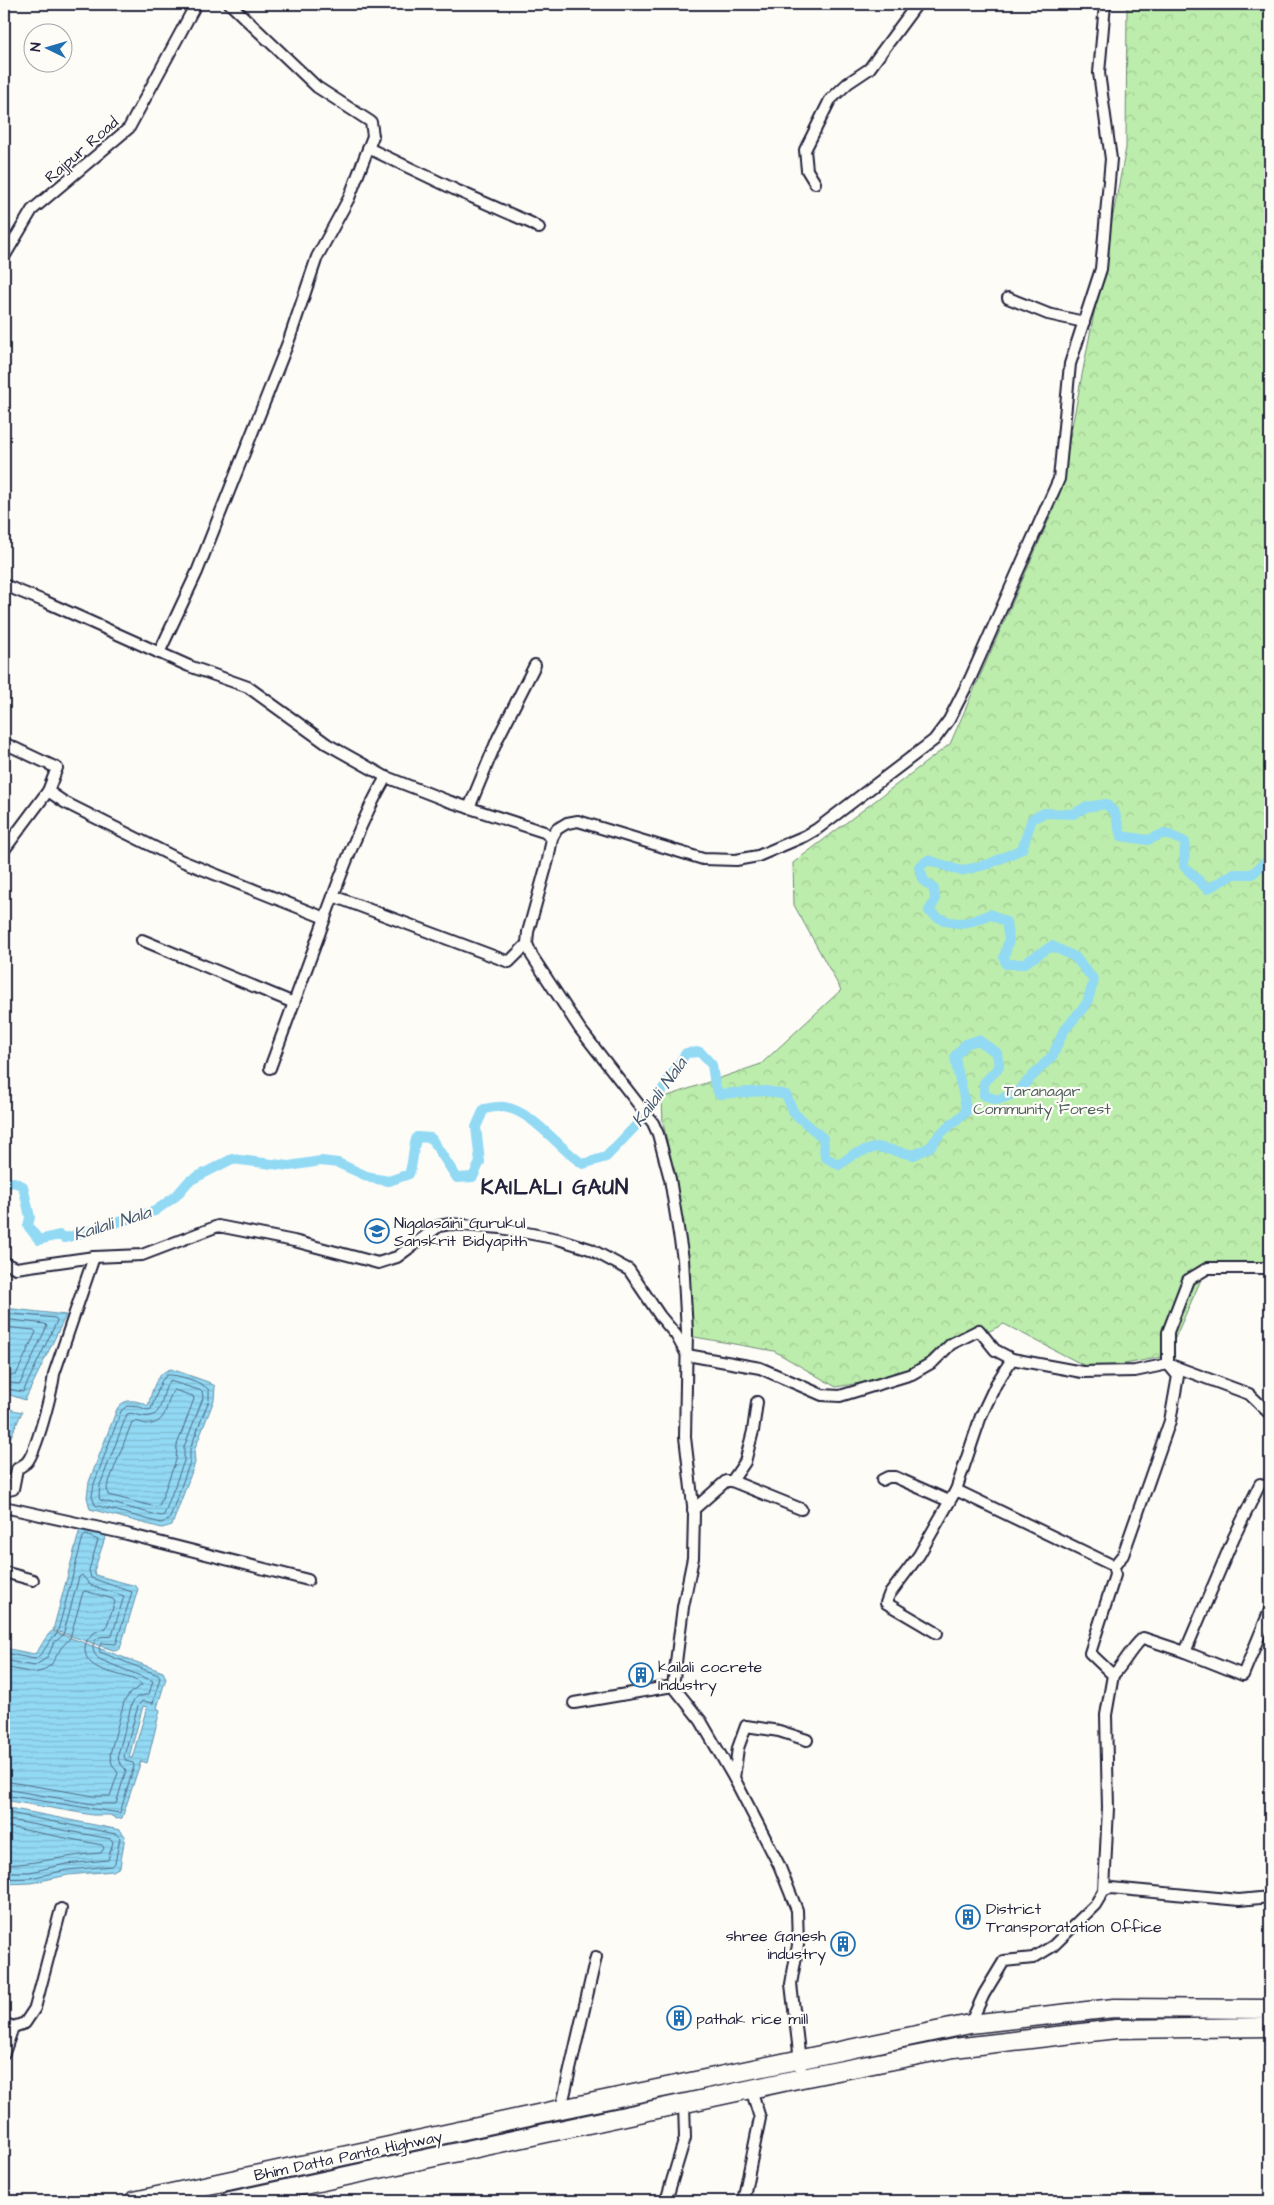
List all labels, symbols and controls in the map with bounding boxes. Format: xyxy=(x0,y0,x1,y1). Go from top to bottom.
north arrow xyxy=(22,22,72,72)
text: N xyxy=(26,41,46,52)
street label: Rajpur Road xyxy=(40,111,123,188)
water label: Kailali Nala xyxy=(626,1052,694,1132)
park label: Taranagar Community Forest xyxy=(973,1080,1111,1121)
district label: KAILALI GAUN xyxy=(481,1173,629,1202)
water label: Kailali Nala xyxy=(70,1200,155,1247)
place label: Nigalasaini Gurukul Sanskrit Bidyapith xyxy=(394,1212,527,1253)
school or university icon: Nigalasaini Gurukul Sanskrit Bidyapith xyxy=(364,1218,390,1244)
place label: kailali cocrete Industry xyxy=(658,1656,763,1697)
building icon: kailali cocrete Industry xyxy=(628,1662,654,1688)
place label: District Transporatation Office xyxy=(986,1898,1162,1938)
building icon: District Transporatation Office xyxy=(955,1904,981,1930)
place label: shree Ganesh industry xyxy=(726,1925,826,1966)
building icon: shree Ganesh industry xyxy=(830,1931,856,1957)
building icon: pathak rice mill xyxy=(666,2005,692,2031)
place label: pathak rice mill xyxy=(696,2008,808,2030)
street label: Bhim Datta Panta Highway xyxy=(252,2125,445,2188)

